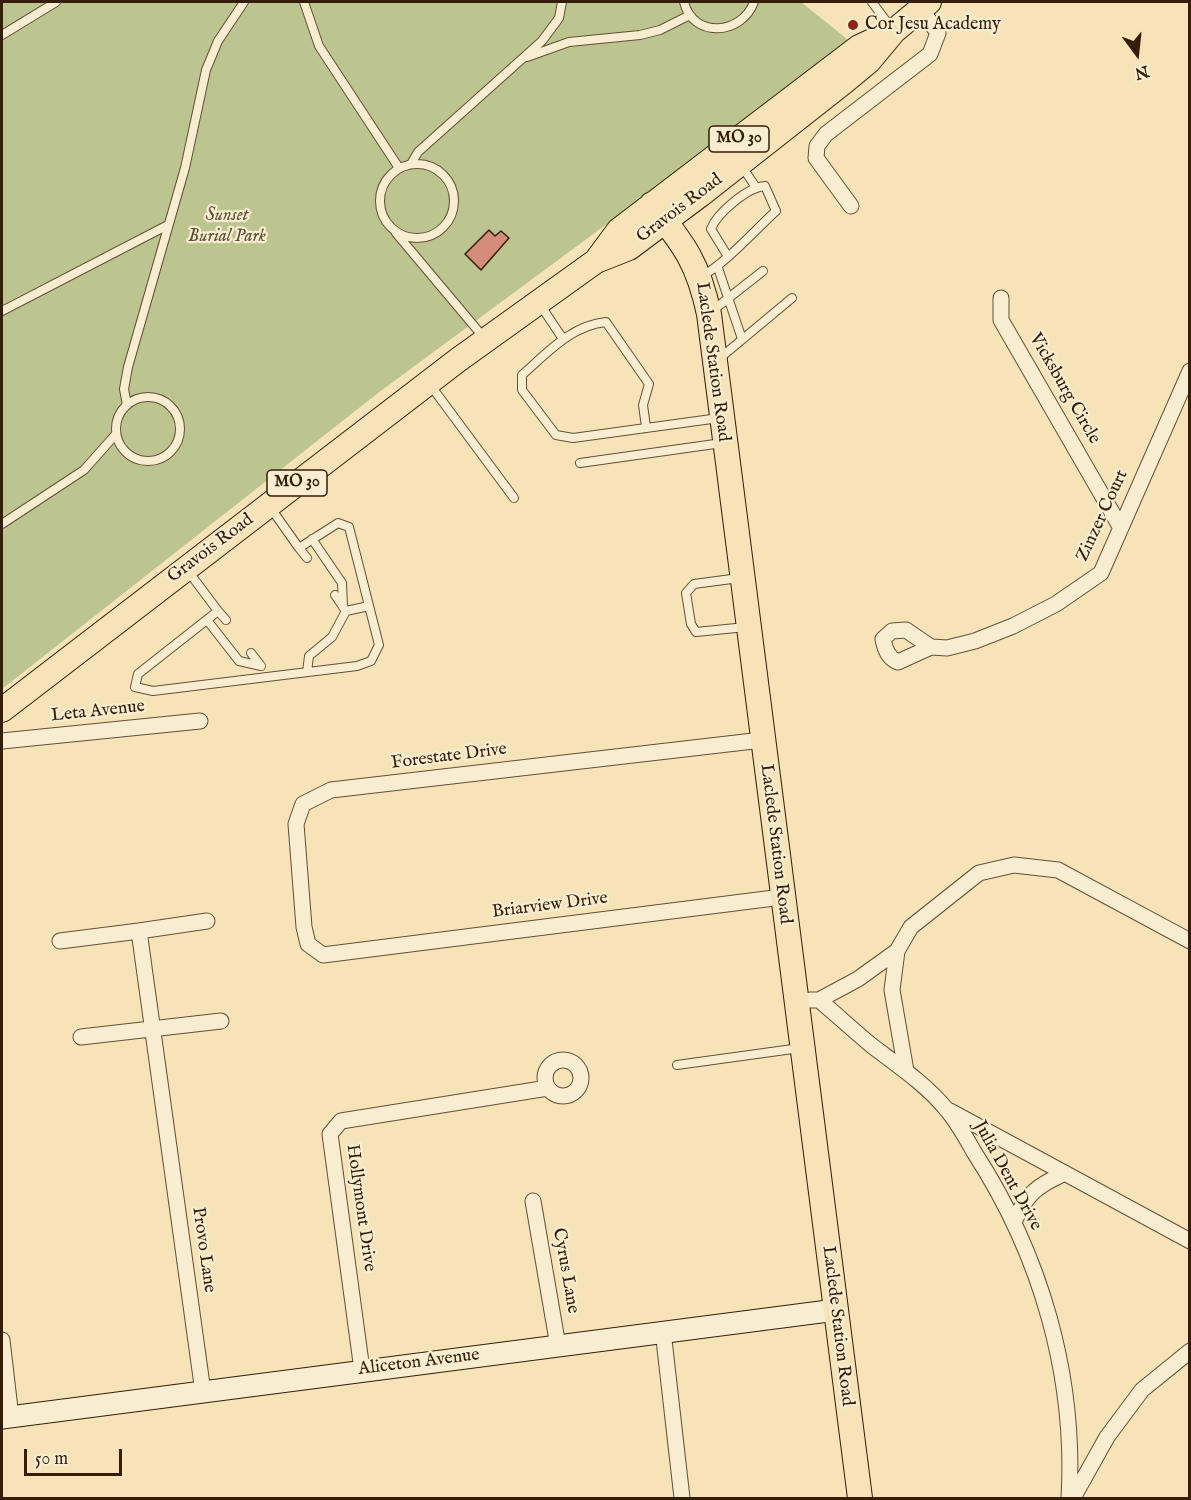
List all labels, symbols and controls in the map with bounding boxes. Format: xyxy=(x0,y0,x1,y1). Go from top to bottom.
place label: Cor Jesu Academy xyxy=(865,14,1001,36)
marker: Cor Jesu Academy xyxy=(846,18,860,32)
north arrow xyxy=(1107,24,1167,84)
text: N xyxy=(1132,60,1151,83)
road number: MO 30 xyxy=(709,126,769,152)
street label: Gravois Road xyxy=(633,170,727,248)
park label: Sunset Burial Park xyxy=(188,205,266,248)
street label: Laclede Station Road xyxy=(690,281,734,443)
street label: Vicksburg Circle xyxy=(1024,330,1104,448)
street label: Zinzer Court xyxy=(1072,467,1134,565)
road number: MO 30 xyxy=(267,470,327,496)
street label: Gravois Road xyxy=(164,510,258,588)
street label: Leta Avenue xyxy=(50,696,146,728)
street label: Forestate Drive xyxy=(390,739,508,775)
street label: Laclede Station Road xyxy=(754,763,796,925)
street label: Briarview Drive xyxy=(491,888,609,924)
street label: Julia Dent Drive xyxy=(968,1117,1046,1235)
street label: Hollymont Drive xyxy=(340,1143,380,1273)
street label: Provo Lane xyxy=(186,1206,220,1294)
street label: Cyrus Lane xyxy=(547,1227,583,1315)
street label: Laclede Station Road xyxy=(816,1245,858,1407)
street label: Aliceton Avenue xyxy=(357,1345,481,1381)
scale bar xyxy=(27,1437,124,1475)
text: 50 m xyxy=(35,1448,68,1471)

